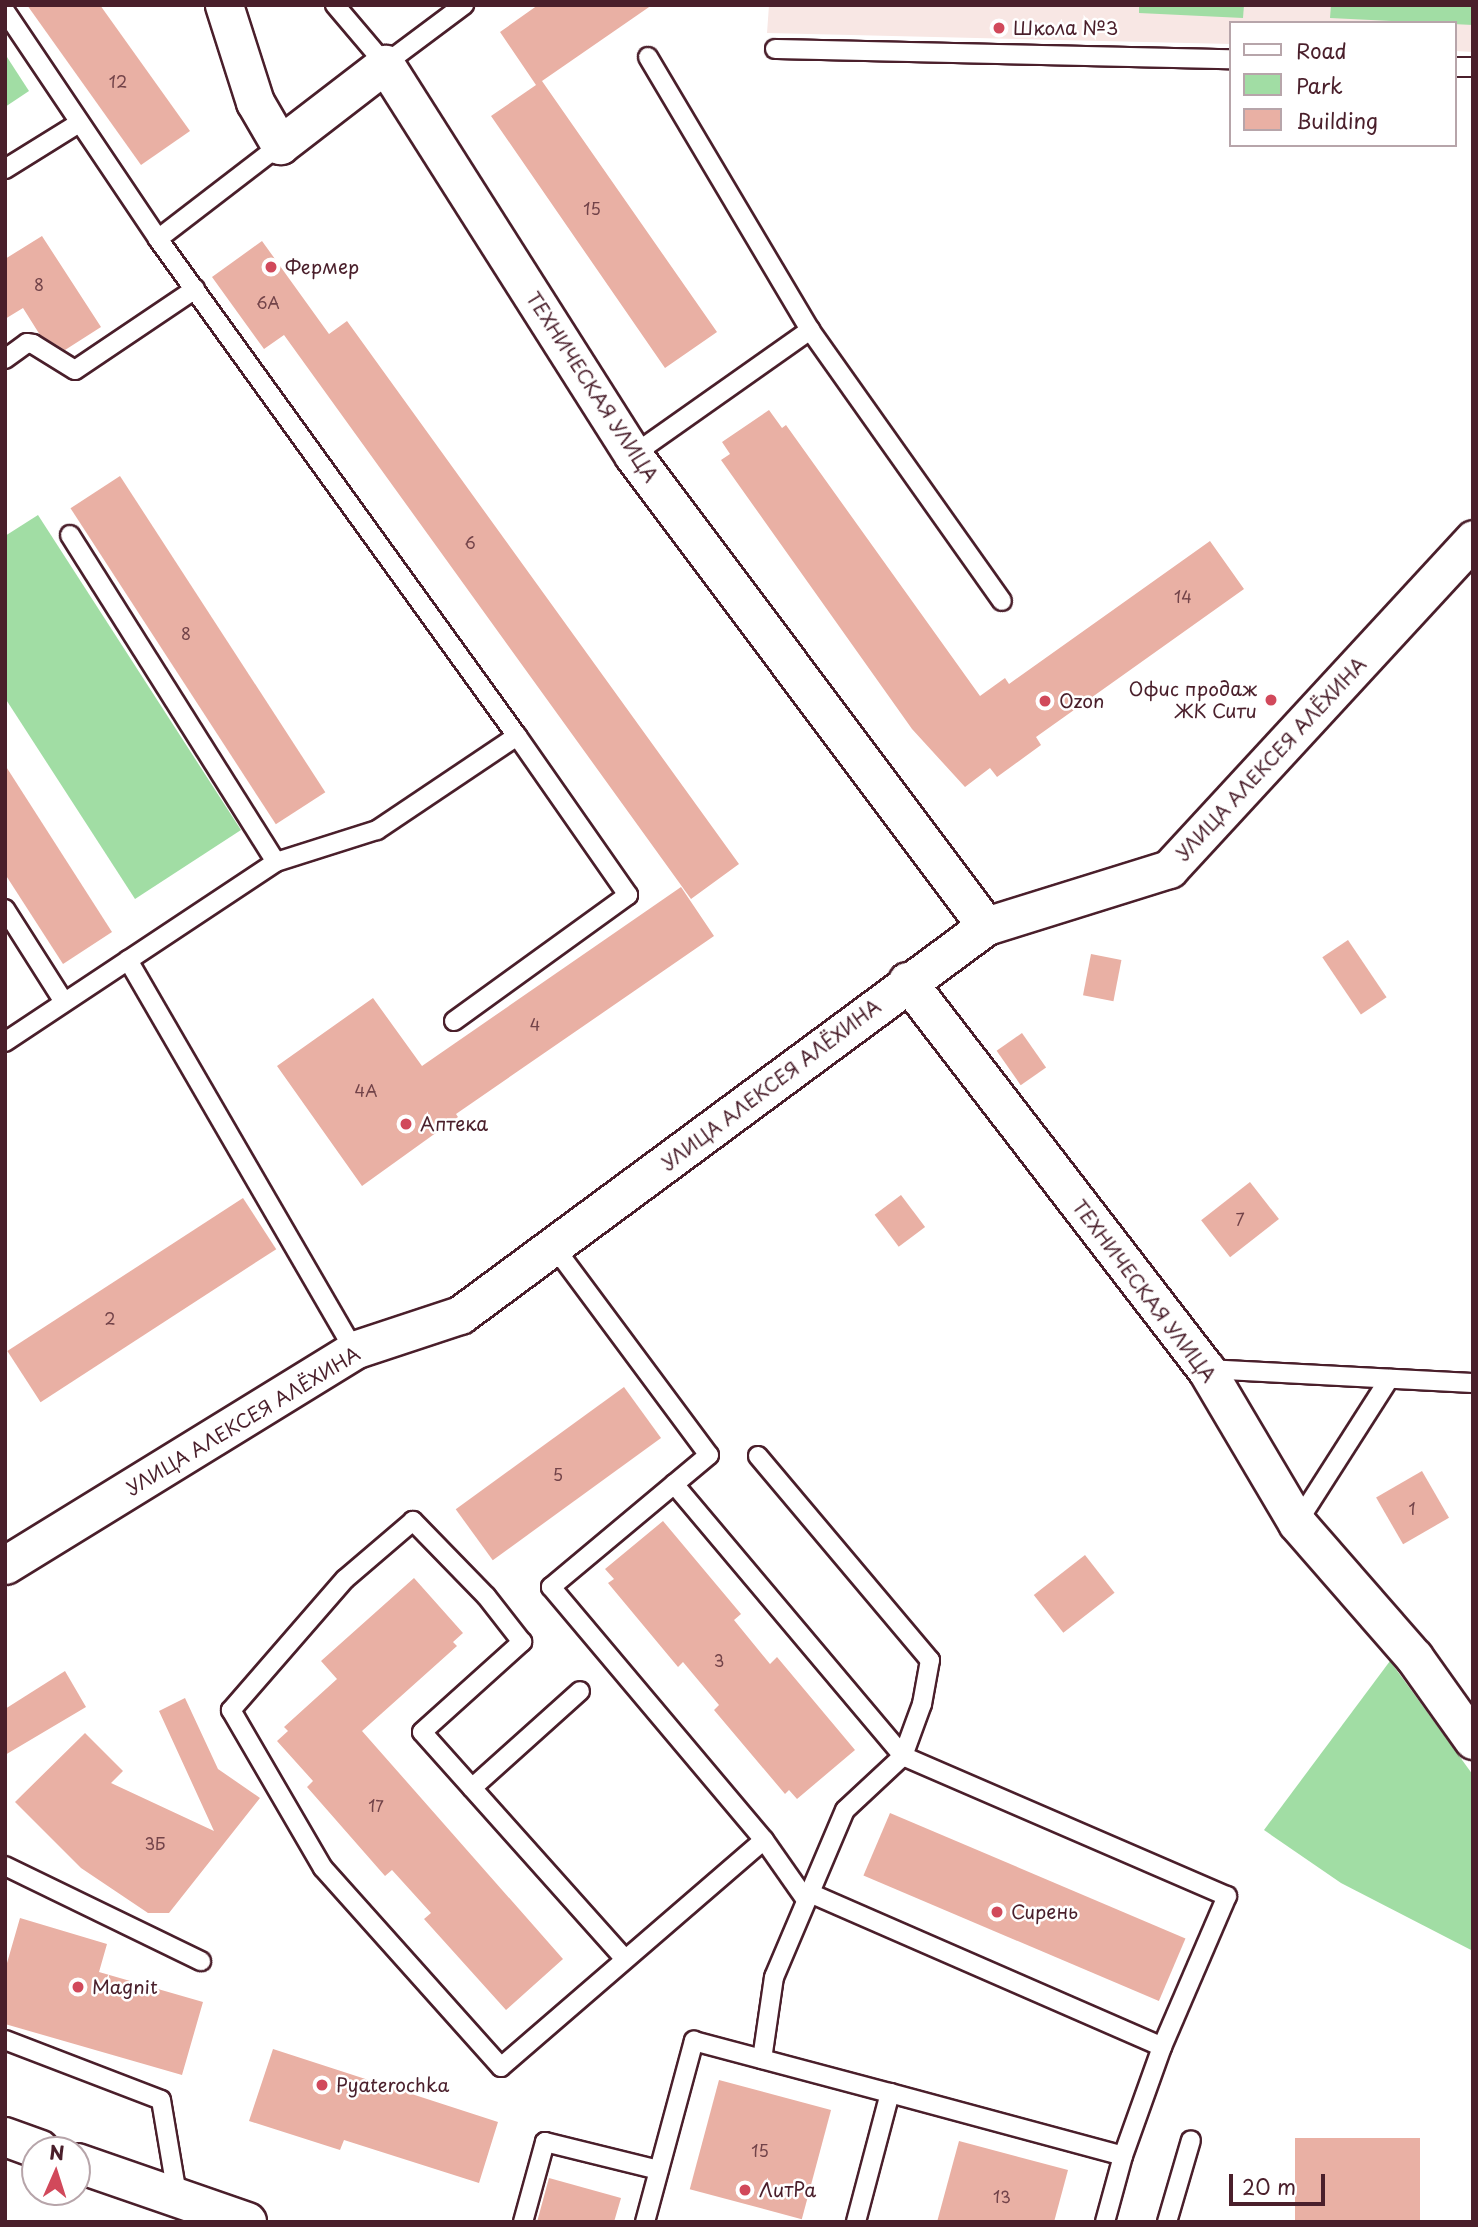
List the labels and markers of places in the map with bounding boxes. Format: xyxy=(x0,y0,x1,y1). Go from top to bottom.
place label: Школа №3 xyxy=(1013,17,1119,39)
marker: Школа №3 xyxy=(991,20,1007,36)
place label: Фермер xyxy=(285,256,359,278)
marker: Фермер xyxy=(263,259,279,275)
place label: Офис продаж ЖК Сити xyxy=(1128,678,1257,722)
place label: Ozon xyxy=(1059,690,1104,712)
marker: Офис продаж ЖК Сити xyxy=(1263,692,1279,708)
marker: Ozon xyxy=(1037,693,1053,709)
place label: Аптека xyxy=(420,1113,488,1135)
marker: Аптека xyxy=(398,1116,414,1132)
place label: Сирень xyxy=(1011,1901,1078,1923)
marker: Сирень xyxy=(989,1904,1005,1920)
place label: Magnit xyxy=(92,1976,158,1998)
marker: Magnit xyxy=(70,1979,86,1995)
place label: Pyaterochka xyxy=(336,2074,449,2096)
marker: Pyaterochka xyxy=(314,2077,330,2093)
place label: ЛитРа xyxy=(759,2179,816,2201)
marker: ЛитРа xyxy=(737,2182,753,2198)

